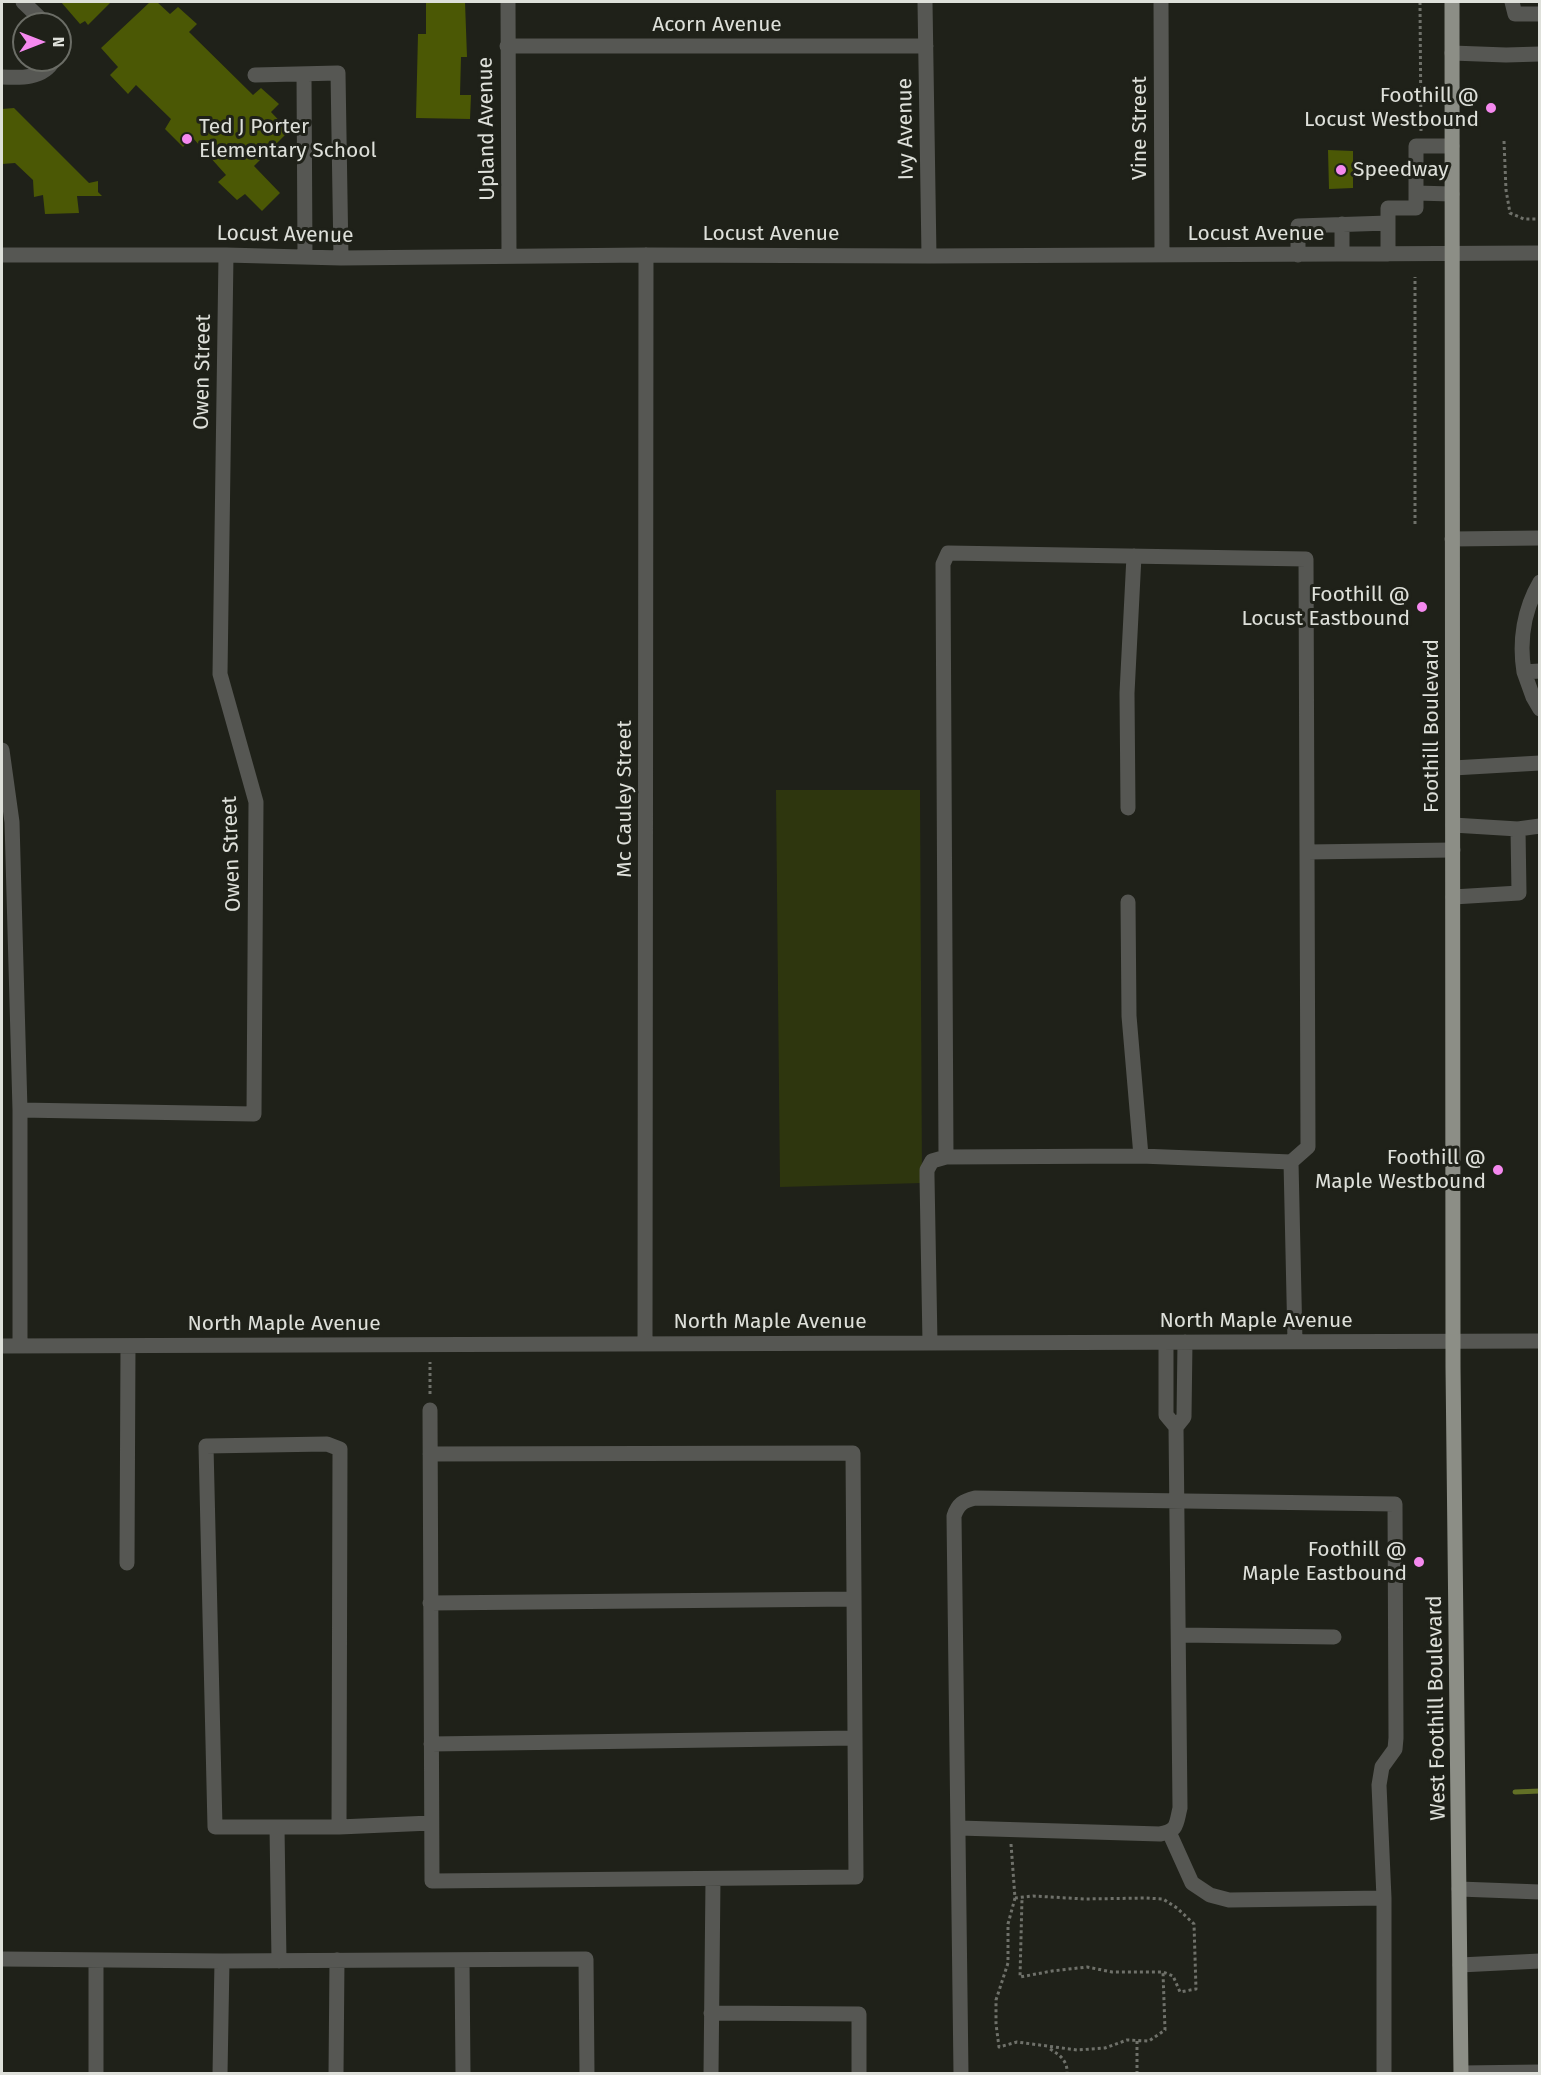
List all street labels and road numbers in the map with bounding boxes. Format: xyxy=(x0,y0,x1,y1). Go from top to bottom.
street label: Acorn Avenue xyxy=(652,12,782,38)
street label: Upland Avenue xyxy=(473,57,501,201)
street label: Vine Street xyxy=(1127,76,1153,180)
street label: Ivy Avenue xyxy=(893,78,919,180)
street label: Locust Avenue xyxy=(216,221,354,249)
street label: Locust Avenue xyxy=(703,221,839,247)
street label: Locust Avenue xyxy=(1188,221,1324,247)
street label: Owen Street xyxy=(189,314,217,430)
street label: Foothill Boulevard xyxy=(1419,639,1445,813)
street label: Mc Cauley Street xyxy=(612,720,638,878)
street label: Owen Street xyxy=(217,796,247,912)
street label: North Maple Avenue xyxy=(1159,1308,1353,1334)
street label: North Maple Avenue xyxy=(673,1309,867,1335)
street label: North Maple Avenue xyxy=(187,1311,381,1337)
street label: West Foothill Boulevard xyxy=(1422,1595,1452,1821)

